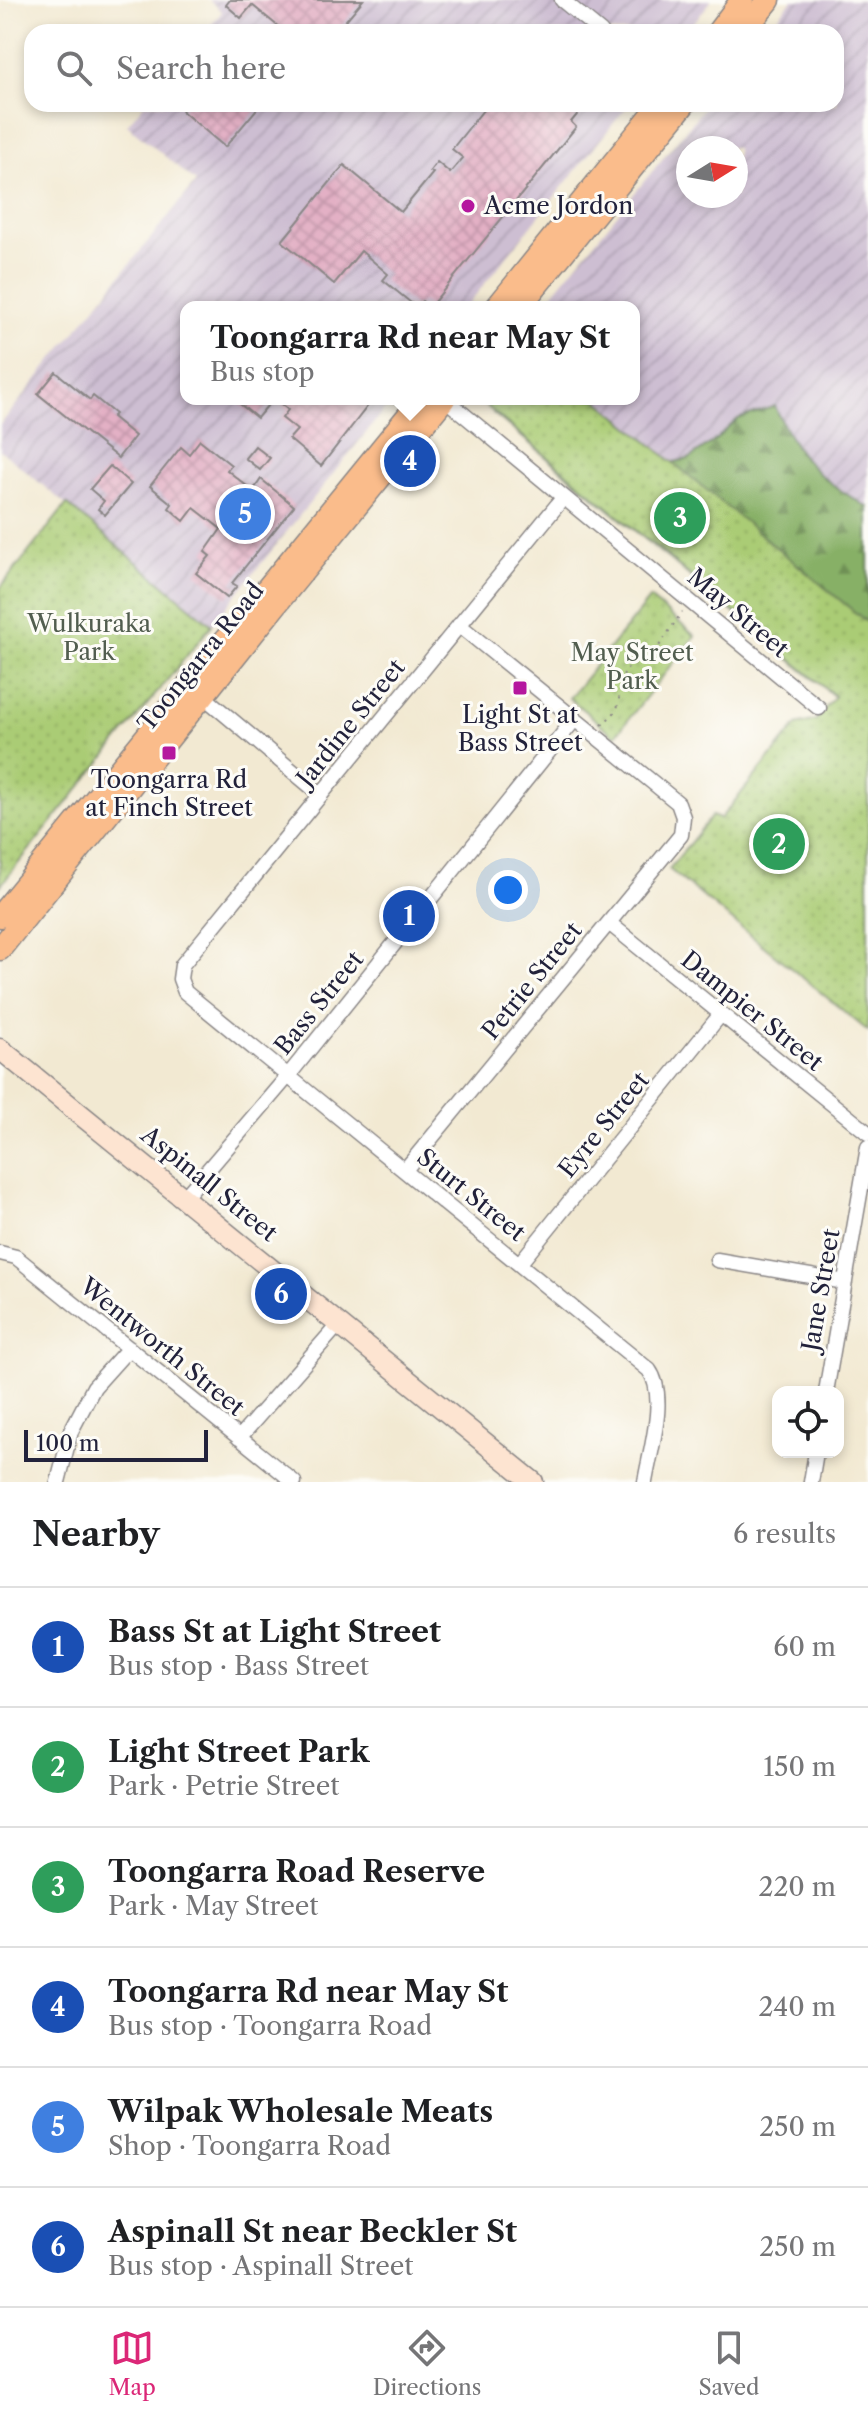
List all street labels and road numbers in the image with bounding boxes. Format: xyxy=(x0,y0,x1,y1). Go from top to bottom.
street label: May Street xyxy=(682,562,795,664)
street label: Toongarra Road xyxy=(132,576,270,737)
street label: Jardine Street xyxy=(288,653,411,795)
street label: Petrie Street xyxy=(476,916,588,1045)
street label: Bass Street xyxy=(268,945,369,1060)
street label: Dampier Street xyxy=(676,945,829,1077)
street label: Eyre Street xyxy=(552,1066,655,1183)
street label: Aspinall Street xyxy=(135,1119,284,1248)
street label: Sturt Street xyxy=(411,1142,532,1247)
street label: Jane Street xyxy=(795,1226,846,1357)
street label: Wentworth Street xyxy=(73,1271,251,1422)

